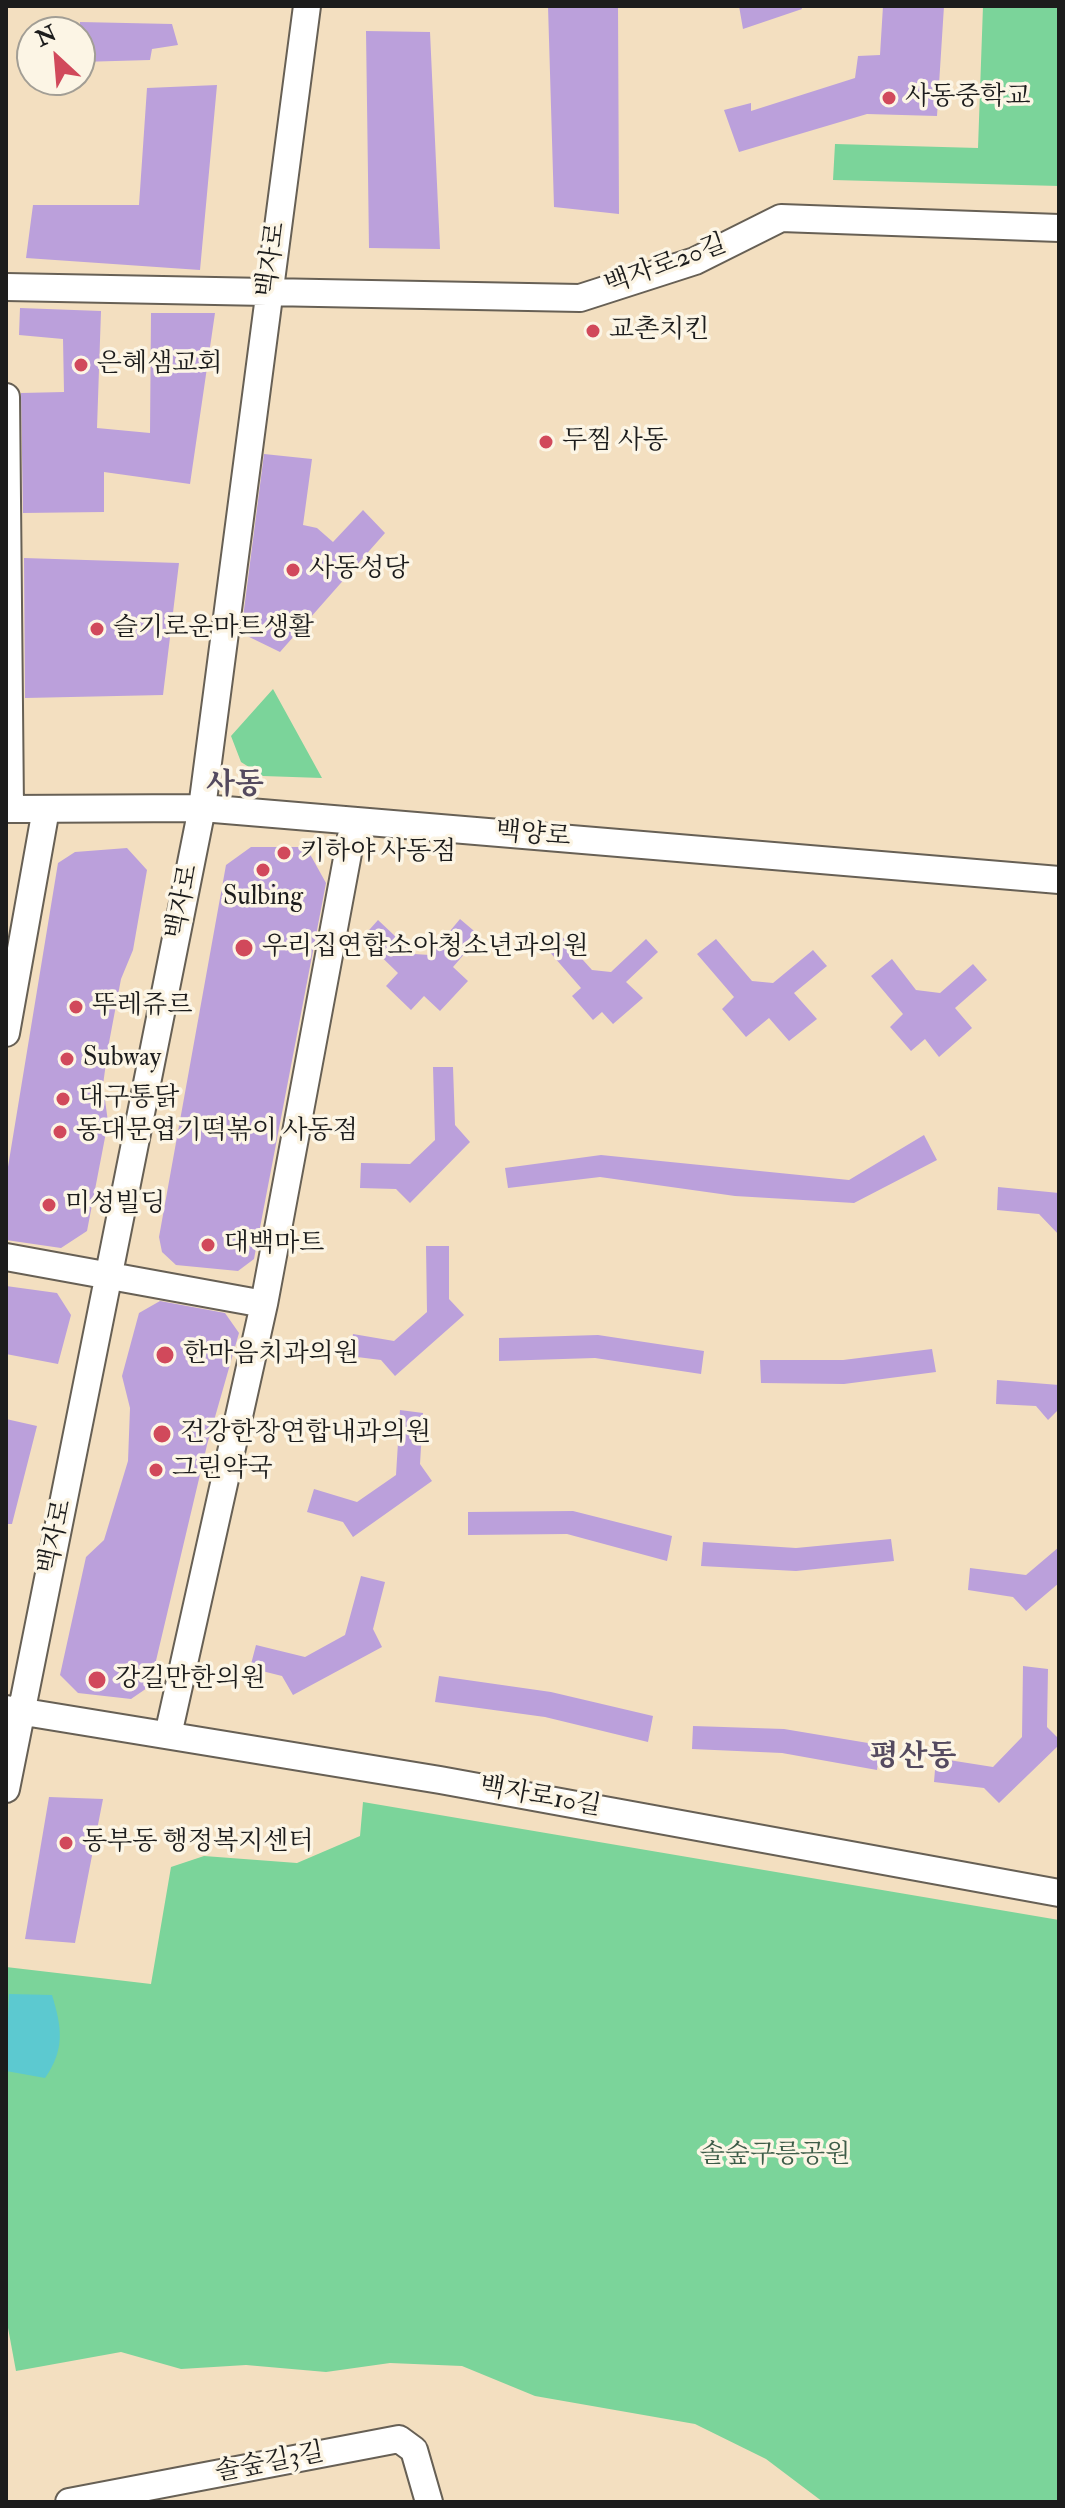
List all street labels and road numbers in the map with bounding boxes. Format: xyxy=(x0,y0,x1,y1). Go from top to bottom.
street label: 백자로 xyxy=(252,221,294,299)
street label: 백자로20길 xyxy=(601,230,731,302)
street label: 백양로 xyxy=(494,817,572,855)
street label: 백자로 xyxy=(161,862,207,942)
street label: 백자로 xyxy=(34,1497,80,1577)
street label: 백자로10길 xyxy=(477,1772,603,1824)
street label: 솔숲길3길 xyxy=(213,2438,327,2490)

